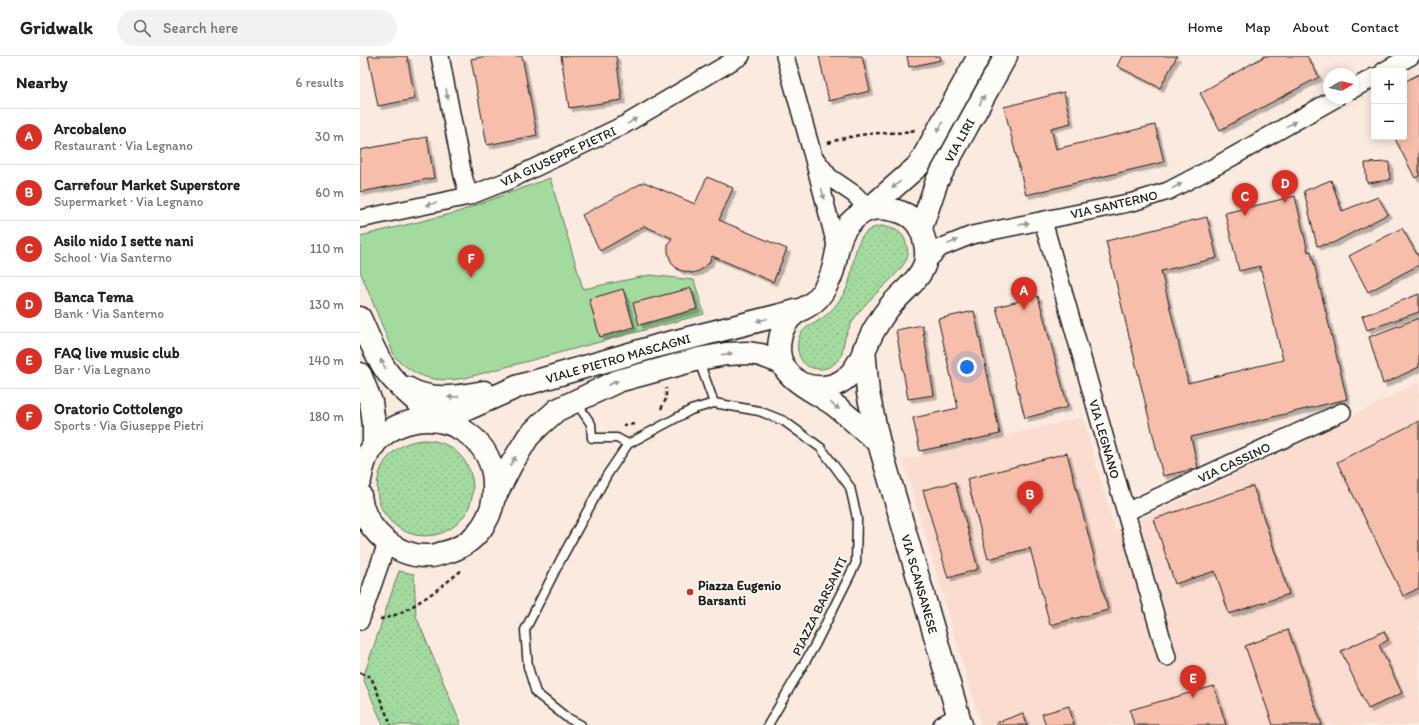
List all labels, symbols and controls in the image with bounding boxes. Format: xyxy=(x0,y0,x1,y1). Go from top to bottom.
search box xyxy=(117,10,397,46)
text: Gridwalk xyxy=(20,16,93,39)
icon: search xyxy=(131,17,153,39)
text: Search here xyxy=(163,19,238,37)
text: Home xyxy=(1188,19,1223,36)
text: Map xyxy=(1245,19,1271,36)
text: About xyxy=(1293,19,1329,36)
text: Contact xyxy=(1351,19,1399,36)
north arrow xyxy=(1323,68,1359,104)
map controls xyxy=(1371,68,1407,140)
button: + xyxy=(1371,68,1407,104)
text: Nearby xyxy=(16,72,68,92)
text: 6 results xyxy=(296,75,344,90)
one-way arrow xyxy=(444,88,450,101)
one-way arrow xyxy=(978,94,985,106)
button: − xyxy=(1371,104,1407,140)
street label: VIA LIRI xyxy=(941,115,978,165)
one-way arrow xyxy=(626,117,638,124)
text: Arcobaleno xyxy=(54,120,126,138)
one-way arrow xyxy=(1285,120,1297,127)
one-way arrow xyxy=(937,121,943,133)
street label: VIA GIUSEPPE PIETRI xyxy=(498,123,618,190)
text: A xyxy=(25,129,33,144)
text: 30 m xyxy=(315,129,344,144)
text: Restaurant · Via Legnano xyxy=(54,138,193,153)
pin: D xyxy=(1272,170,1298,203)
text: Carrefour Market Superstore xyxy=(54,176,240,194)
one-way arrow xyxy=(891,181,902,190)
one-way arrow xyxy=(1172,183,1183,190)
pin: C xyxy=(1232,183,1258,216)
text: B xyxy=(25,185,33,200)
text: 60 m xyxy=(315,185,344,200)
street label: VIA SANTERNO xyxy=(1069,187,1159,222)
one-way arrow xyxy=(820,188,826,200)
text: Supermarket · Via Legnano xyxy=(54,194,203,209)
one-way arrow xyxy=(425,201,437,207)
one-way arrow xyxy=(1018,221,1031,227)
text: Asilo nido I sette nani xyxy=(54,232,194,250)
one-way arrow xyxy=(947,239,959,246)
text: C xyxy=(25,241,33,256)
text: 110 m xyxy=(310,241,344,256)
pin: F xyxy=(458,245,484,278)
text: School · Via Santerno xyxy=(54,250,172,265)
pin: A xyxy=(1011,277,1037,310)
text: Banca Tema xyxy=(54,288,134,306)
text: D xyxy=(25,297,33,312)
text: 130 m xyxy=(309,297,344,312)
text: Bank · Via Santerno xyxy=(54,306,164,321)
one-way arrow xyxy=(756,317,768,323)
street label: VIALE PIETRO MASCAGNI xyxy=(544,331,692,386)
text: FAQ live music club xyxy=(54,344,180,362)
one-way arrow xyxy=(721,351,733,358)
text: E xyxy=(25,353,33,368)
text: 140 m xyxy=(308,353,344,368)
your location xyxy=(957,357,977,377)
one-way arrow xyxy=(379,358,386,370)
text: Bar · Via Legnano xyxy=(54,362,151,377)
one-way arrow xyxy=(607,380,618,386)
one-way arrow xyxy=(447,393,459,400)
street label: VIA LEGNANO xyxy=(1086,398,1123,480)
text: Oratorio Cottolengo xyxy=(54,400,183,418)
one-way arrow xyxy=(829,402,840,410)
text: F xyxy=(26,409,32,424)
text: 180 m xyxy=(309,409,344,424)
text: Sports · Via Giuseppe Pietri xyxy=(54,418,204,433)
street label: VIA CASSINO xyxy=(1196,439,1273,486)
one-way arrow xyxy=(510,455,517,467)
pin: B xyxy=(1017,481,1043,514)
street label: VIA SCANSANESE xyxy=(898,533,941,636)
street label: PIAZZA BARSANTI xyxy=(789,554,850,658)
place label: Piazza Eugenio Barsanti xyxy=(698,578,782,608)
marker: Piazza Eugenio Barsanti xyxy=(685,587,695,597)
pin: E xyxy=(1180,665,1206,698)

